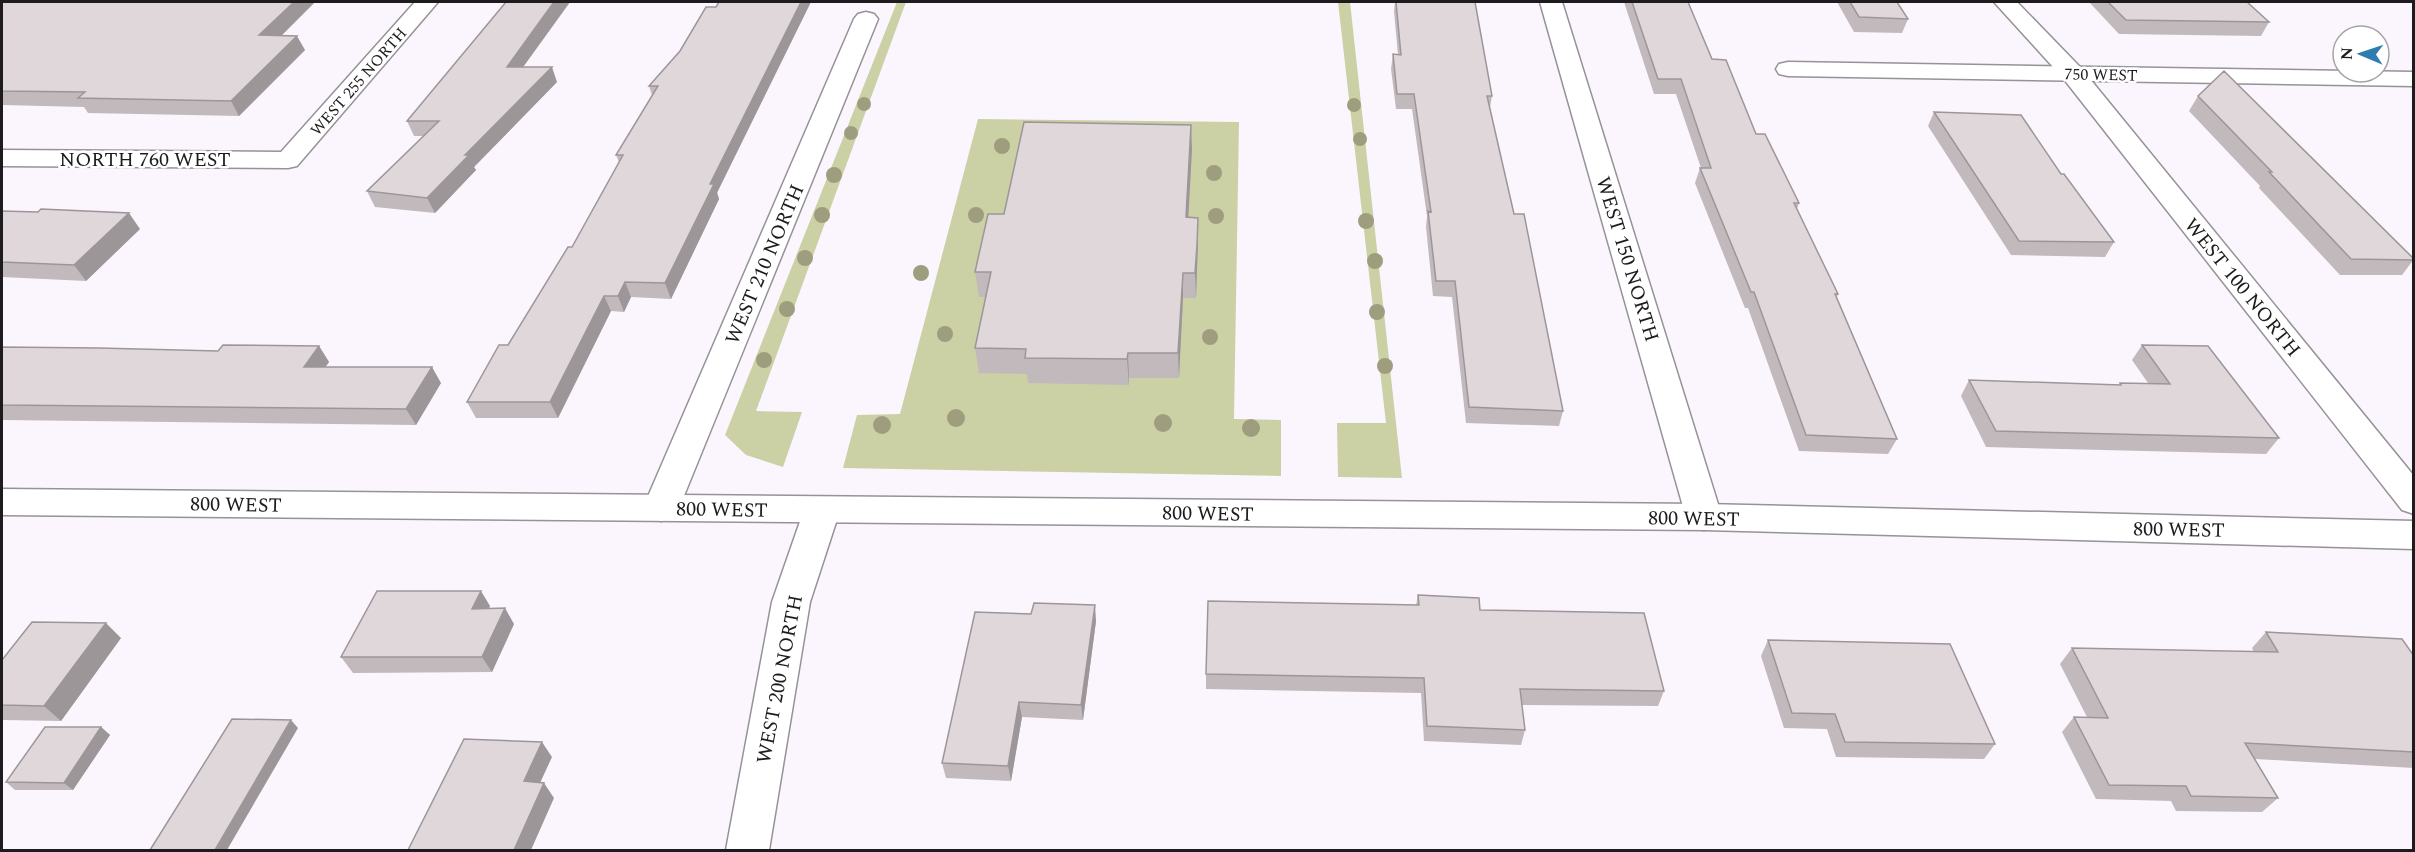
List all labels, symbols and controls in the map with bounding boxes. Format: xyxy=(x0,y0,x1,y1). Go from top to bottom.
street label: WEST 255 NORTH xyxy=(305,22,413,141)
north arrow xyxy=(2331,24,2391,84)
text: N xyxy=(2335,47,2359,60)
street label: 750 WEST xyxy=(2064,62,2138,88)
street label: NORTH 760 WEST xyxy=(59,145,231,175)
street label: WEST 150 NORTH xyxy=(1588,173,1666,346)
street label: WEST 210 NORTH xyxy=(718,180,812,349)
street label: WEST 100 NORTH xyxy=(2177,212,2308,364)
street label: 800 WEST xyxy=(190,489,282,521)
street label: 800 WEST xyxy=(676,494,768,526)
street label: 800 WEST xyxy=(1162,498,1254,530)
street label: 800 WEST xyxy=(1648,503,1740,535)
street label: 800 WEST xyxy=(2133,514,2225,546)
street label: WEST 200 NORTH xyxy=(749,592,811,766)

